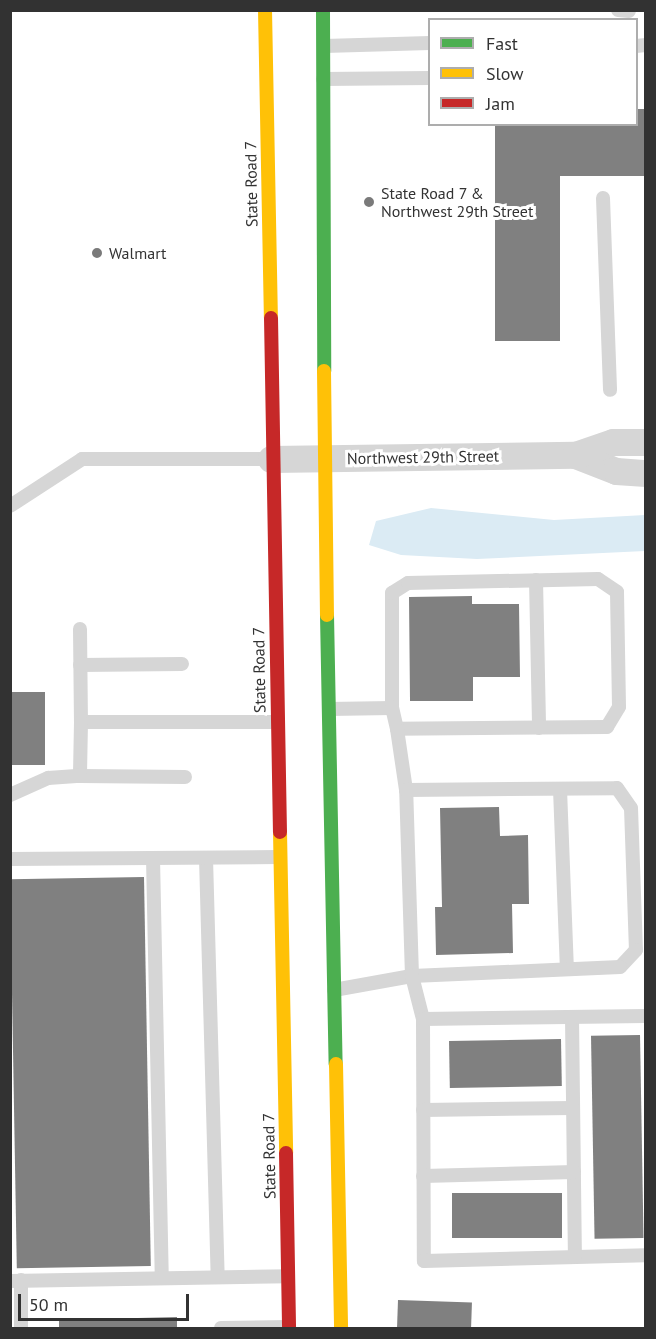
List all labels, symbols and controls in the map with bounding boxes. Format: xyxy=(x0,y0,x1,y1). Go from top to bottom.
legend xyxy=(428,18,638,126)
text: Fast xyxy=(486,32,518,55)
text: Slow xyxy=(486,62,524,85)
text: Jam xyxy=(486,92,515,115)
street label: State Road 7 xyxy=(241,141,261,227)
place label: State Road 7 & Northwest 29th Street xyxy=(381,183,533,221)
marker: State Road 7 & Northwest 29th Street xyxy=(362,195,376,209)
place label: Walmart xyxy=(109,243,166,263)
marker: Walmart xyxy=(90,246,104,260)
street label: Northwest 29th Street xyxy=(347,446,499,468)
street label: State Road 7 xyxy=(249,627,269,713)
street label: State Road 7 xyxy=(259,1113,279,1199)
scale bar xyxy=(21,1282,192,1320)
text: 50 m xyxy=(29,1293,68,1316)

